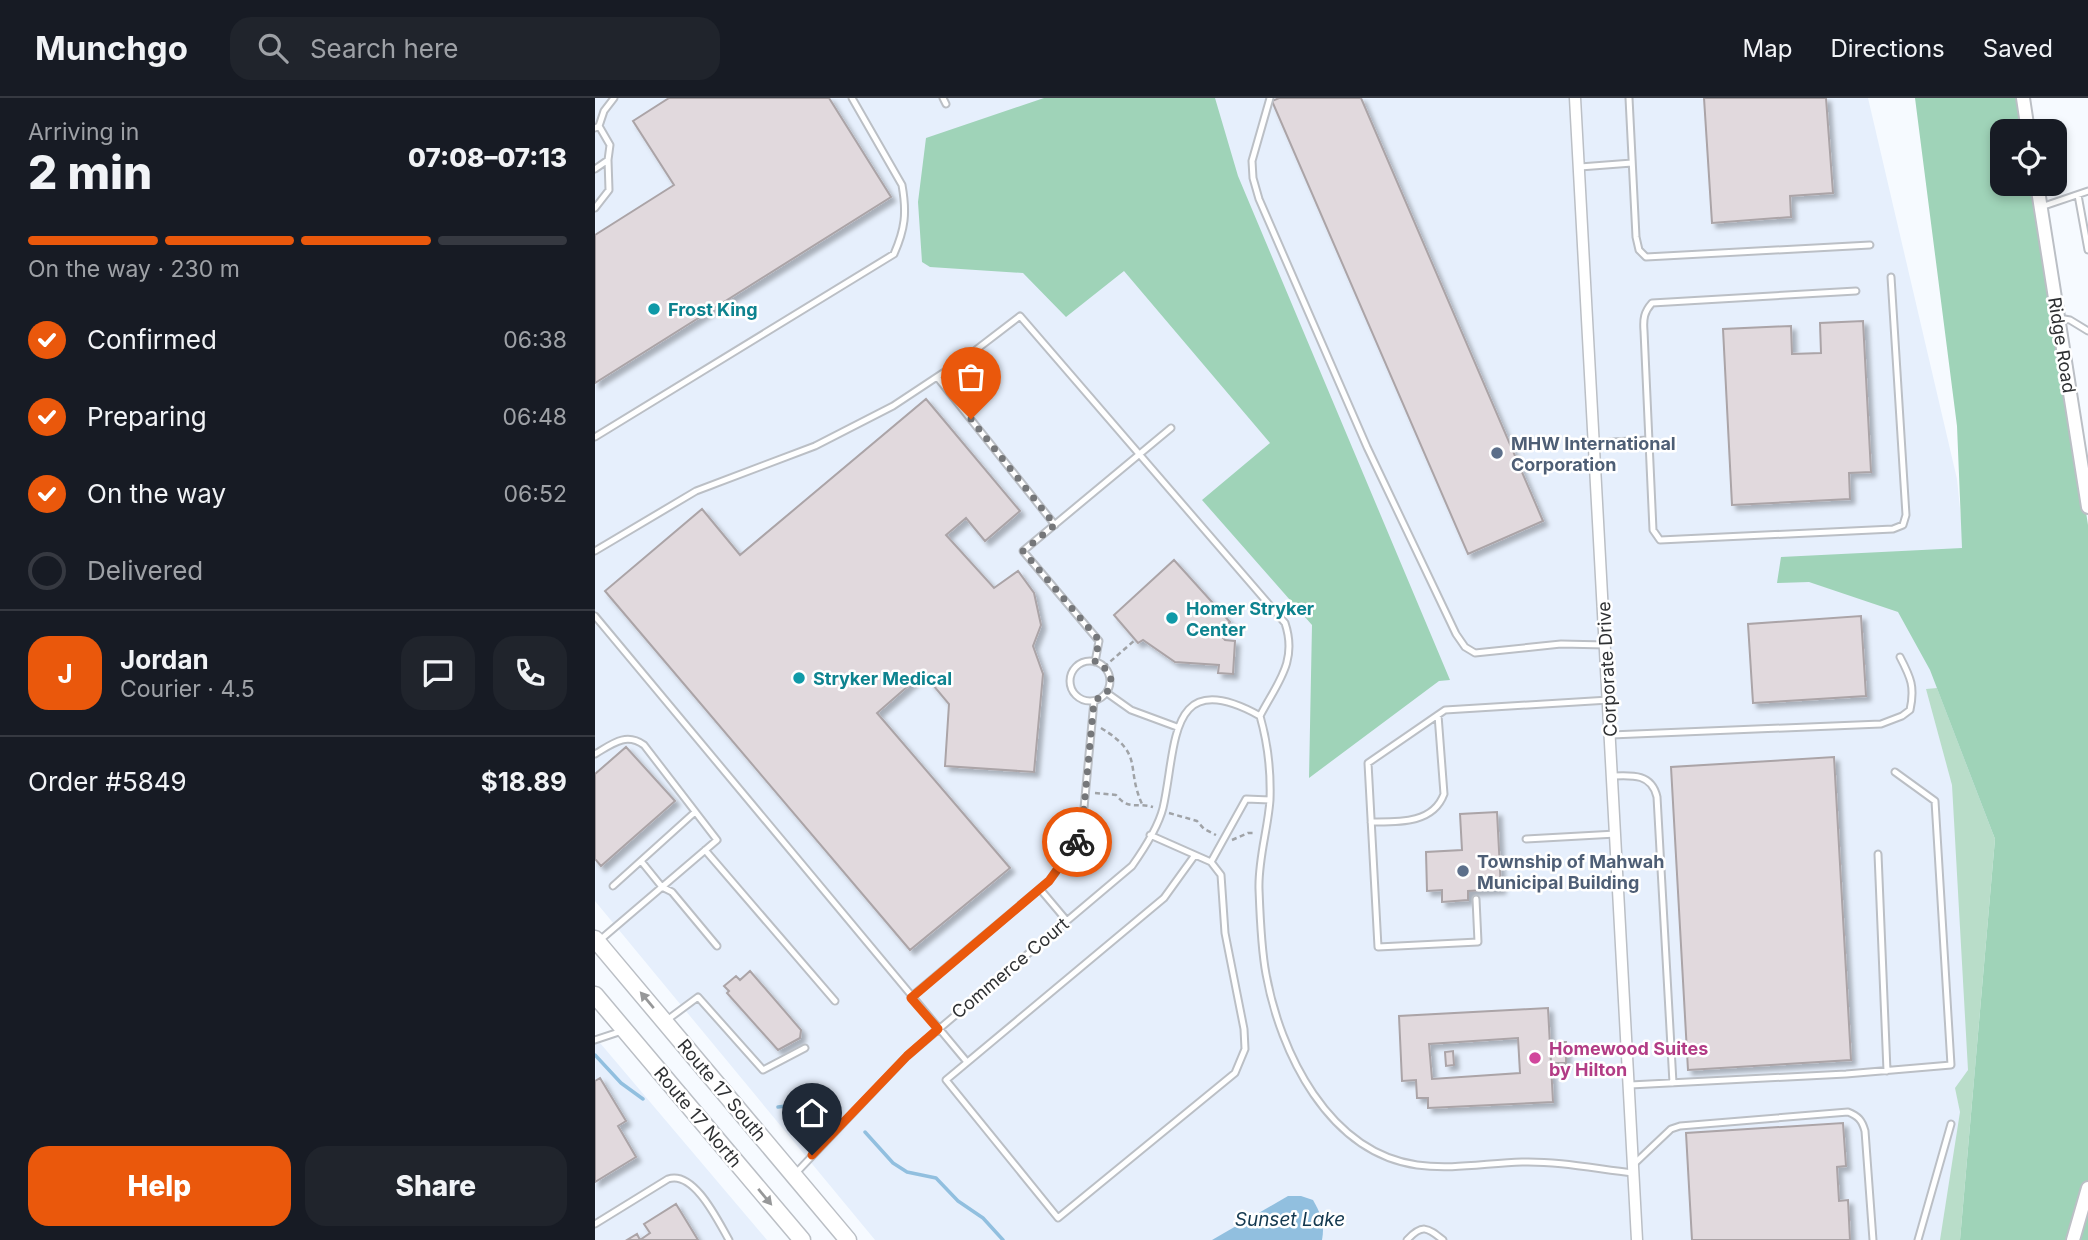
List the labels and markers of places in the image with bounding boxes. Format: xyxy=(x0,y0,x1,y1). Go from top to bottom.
place label: Frost King xyxy=(668,299,758,320)
marker: Frost King xyxy=(646,301,662,317)
pin xyxy=(941,347,1001,419)
place label: MHW International Corporation xyxy=(1511,433,1676,475)
marker: MHW International Corporation xyxy=(1489,445,1505,461)
place label: Homer Stryker Center xyxy=(1186,598,1314,640)
marker: Homer Stryker Center xyxy=(1164,610,1180,626)
place label: Stryker Medical xyxy=(813,668,952,689)
marker: Stryker Medical xyxy=(791,670,807,686)
place label: Township of Mahwah Municipal Building xyxy=(1477,851,1665,893)
marker: Township of Mahwah Municipal Building xyxy=(1455,863,1471,879)
place label: Homewood Suites by Hilton xyxy=(1549,1038,1708,1080)
marker: Homewood Suites by Hilton xyxy=(1527,1050,1543,1066)
pin xyxy=(782,1083,842,1155)

